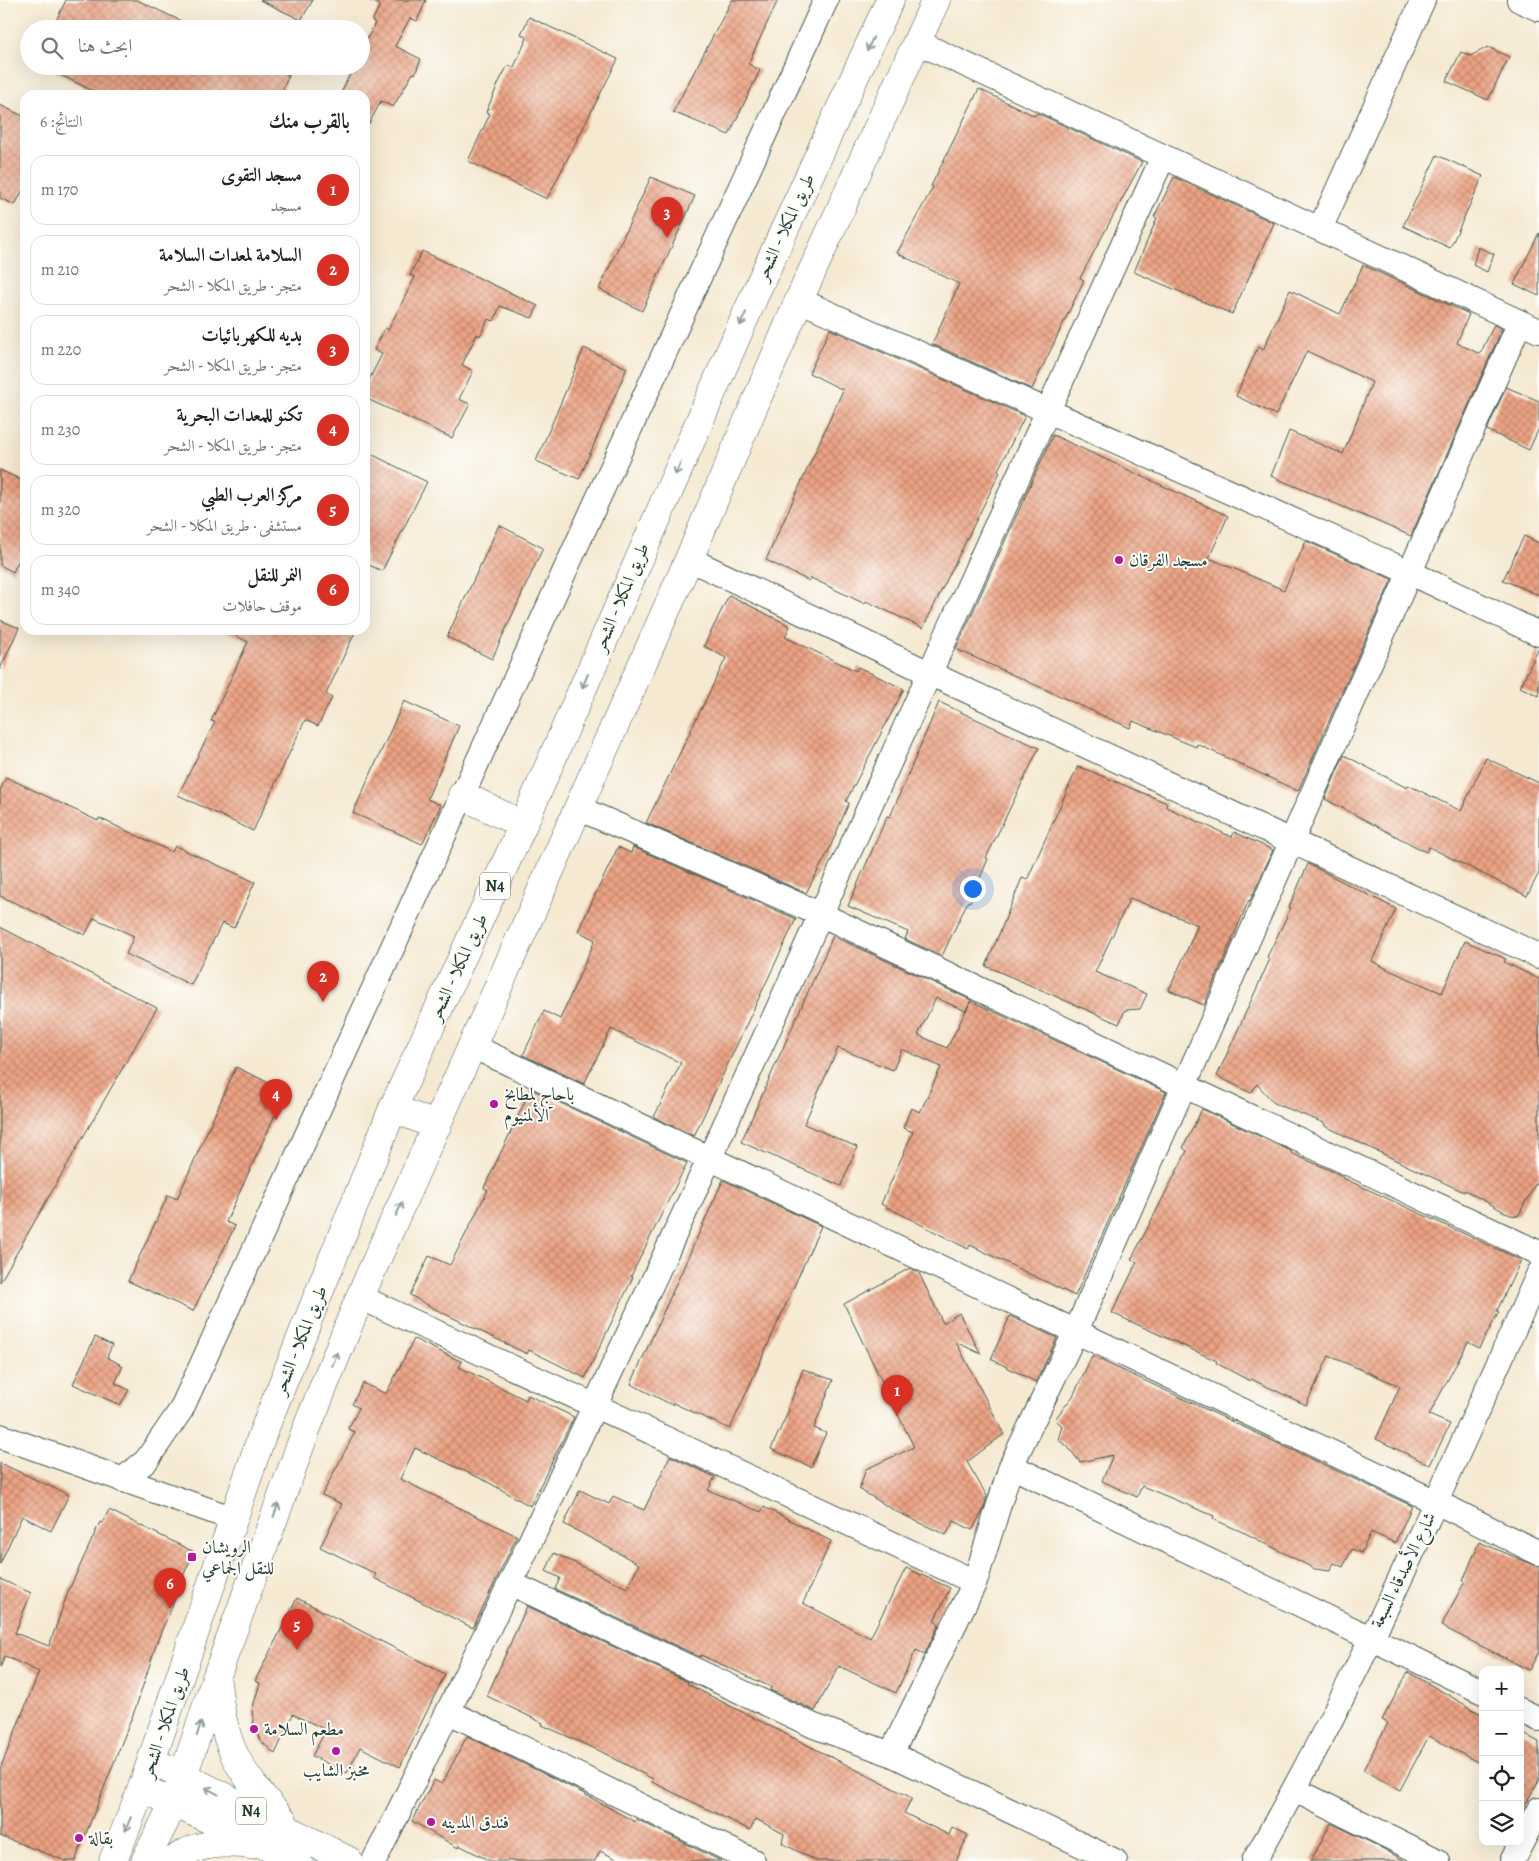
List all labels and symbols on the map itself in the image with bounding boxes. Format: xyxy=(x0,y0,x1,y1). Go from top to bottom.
one-way arrow xyxy=(864,36,874,51)
street label: طريق المكلا - الشحر xyxy=(749,169,820,286)
pin: 3 xyxy=(651,197,683,238)
one-way arrow xyxy=(738,311,748,326)
one-way arrow xyxy=(672,460,682,475)
street label: طريق المكلا - الشحر xyxy=(587,539,655,657)
place label: مسجد الفرقان xyxy=(1129,548,1208,572)
marker: مسجد الفرقان xyxy=(1113,554,1125,566)
one-way arrow xyxy=(579,673,589,688)
road number: N4 xyxy=(480,872,510,899)
your location xyxy=(960,876,986,902)
street label: طريق المكلا - الشحر xyxy=(422,909,493,1026)
pin: 2 xyxy=(307,961,339,1002)
pin: 4 xyxy=(260,1079,292,1120)
place label: باحاج لمطابخ الألمنيوم xyxy=(504,1082,574,1131)
marker: باحاج لمطابخ الألمنيوم xyxy=(488,1098,500,1110)
one-way arrow xyxy=(395,1202,405,1217)
street label: طريق المكلا - الشحر xyxy=(266,1282,333,1400)
one-way arrow xyxy=(331,1351,340,1366)
pin: 1 xyxy=(881,1375,913,1416)
one-way arrow xyxy=(272,1503,281,1518)
street label: شارع الأصدقاء السبعة xyxy=(1364,1508,1444,1633)
place label: الرويشان للنقل الجماعي xyxy=(202,1535,274,1583)
marker: الرويشان للنقل الجماعي xyxy=(186,1551,198,1563)
pin: 6 xyxy=(154,1568,186,1609)
pin: 5 xyxy=(281,1609,313,1650)
street label: طريق المكلا - الشحر xyxy=(134,1663,195,1783)
place label: مطعم السلامة xyxy=(264,1717,344,1746)
one-way arrow xyxy=(195,1722,204,1738)
marker: مطعم السلامة xyxy=(248,1723,260,1735)
marker: مخبز الشايب xyxy=(330,1745,342,1757)
place label: مخبز الشايب xyxy=(303,1758,369,1782)
one-way arrow xyxy=(205,1786,220,1796)
road number: N4 xyxy=(236,1798,266,1824)
place label: فندق المدينه xyxy=(441,1810,509,1834)
one-way arrow xyxy=(123,1816,132,1832)
marker: فندق المدينه xyxy=(425,1816,437,1828)
place label: بقالة xyxy=(88,1826,113,1850)
marker: بقالة xyxy=(73,1832,85,1844)

